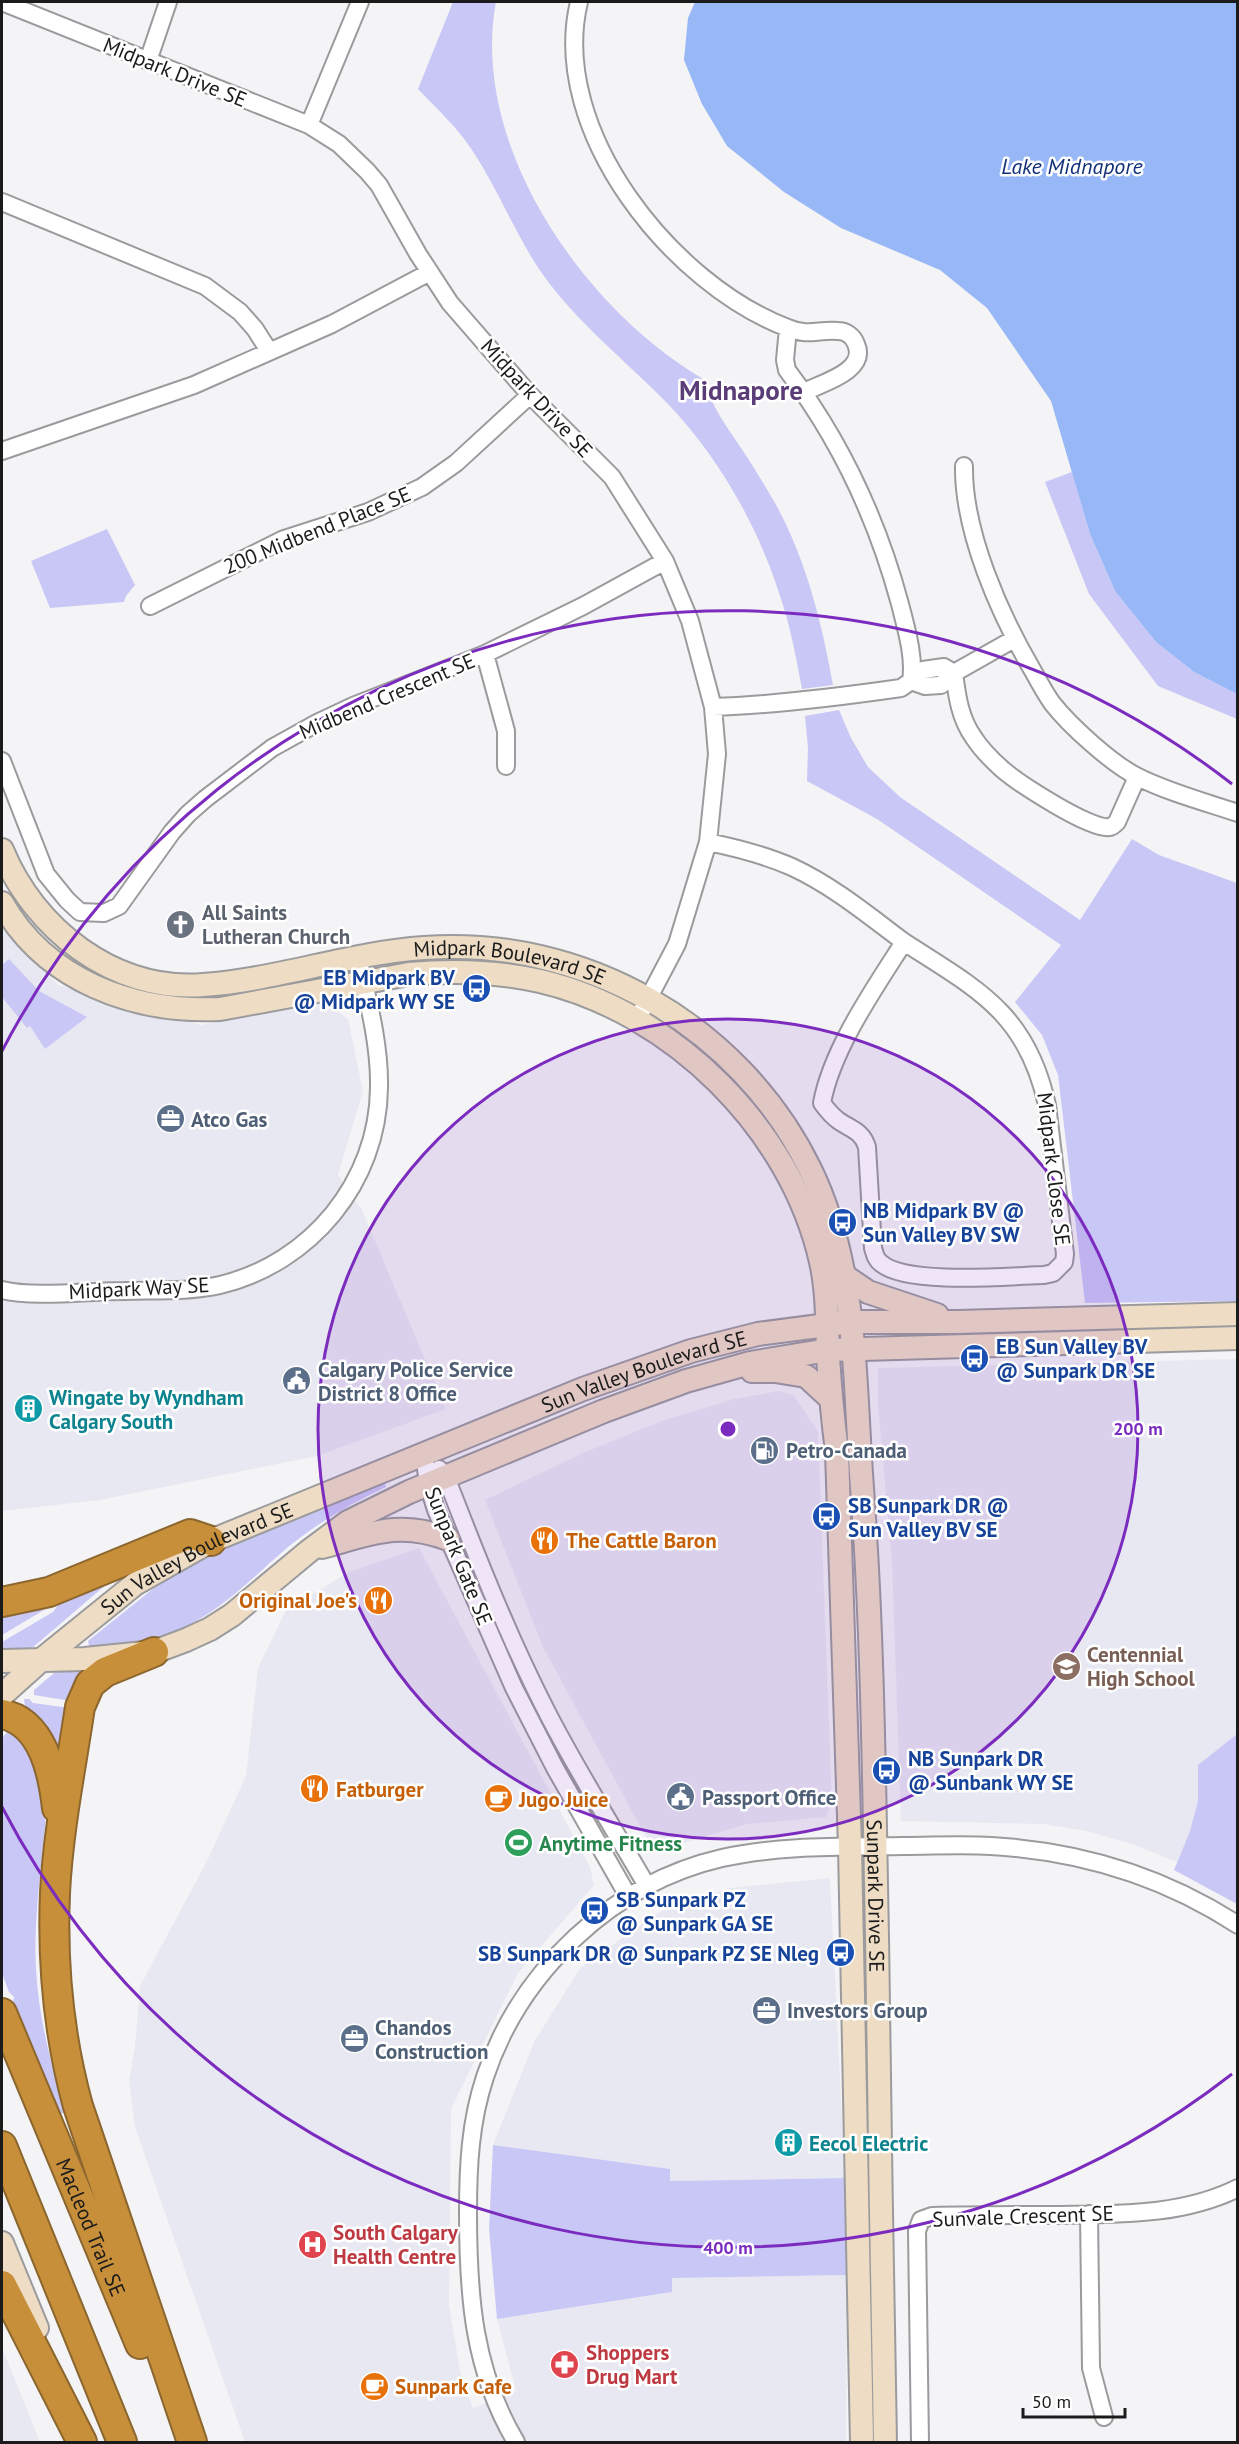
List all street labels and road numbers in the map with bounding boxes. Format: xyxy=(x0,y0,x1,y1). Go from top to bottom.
street label: Midpark Drive SE xyxy=(99,31,251,113)
street label: Midpark Drive SE xyxy=(475,333,599,463)
street label: 200 Midbend Place SE xyxy=(219,480,415,580)
street label: Midbend Crescent SE xyxy=(295,647,479,745)
street label: Midpark Boulevard SE xyxy=(412,933,610,990)
street label: Midpark Close SE xyxy=(1031,1091,1077,1247)
street label: Midpark Way SE xyxy=(68,1271,210,1305)
street label: Sun Valley Boulevard SE xyxy=(537,1324,749,1418)
street label: Sunpark Gate SE xyxy=(419,1483,499,1629)
street label: Sun Valley Boulevard SE xyxy=(95,1496,297,1620)
street label: Sunpark Drive SE xyxy=(861,1819,891,1973)
street label: Macleod Trail SE xyxy=(50,2154,132,2300)
street label: Sunvale Crescent SE xyxy=(932,2199,1114,2233)

